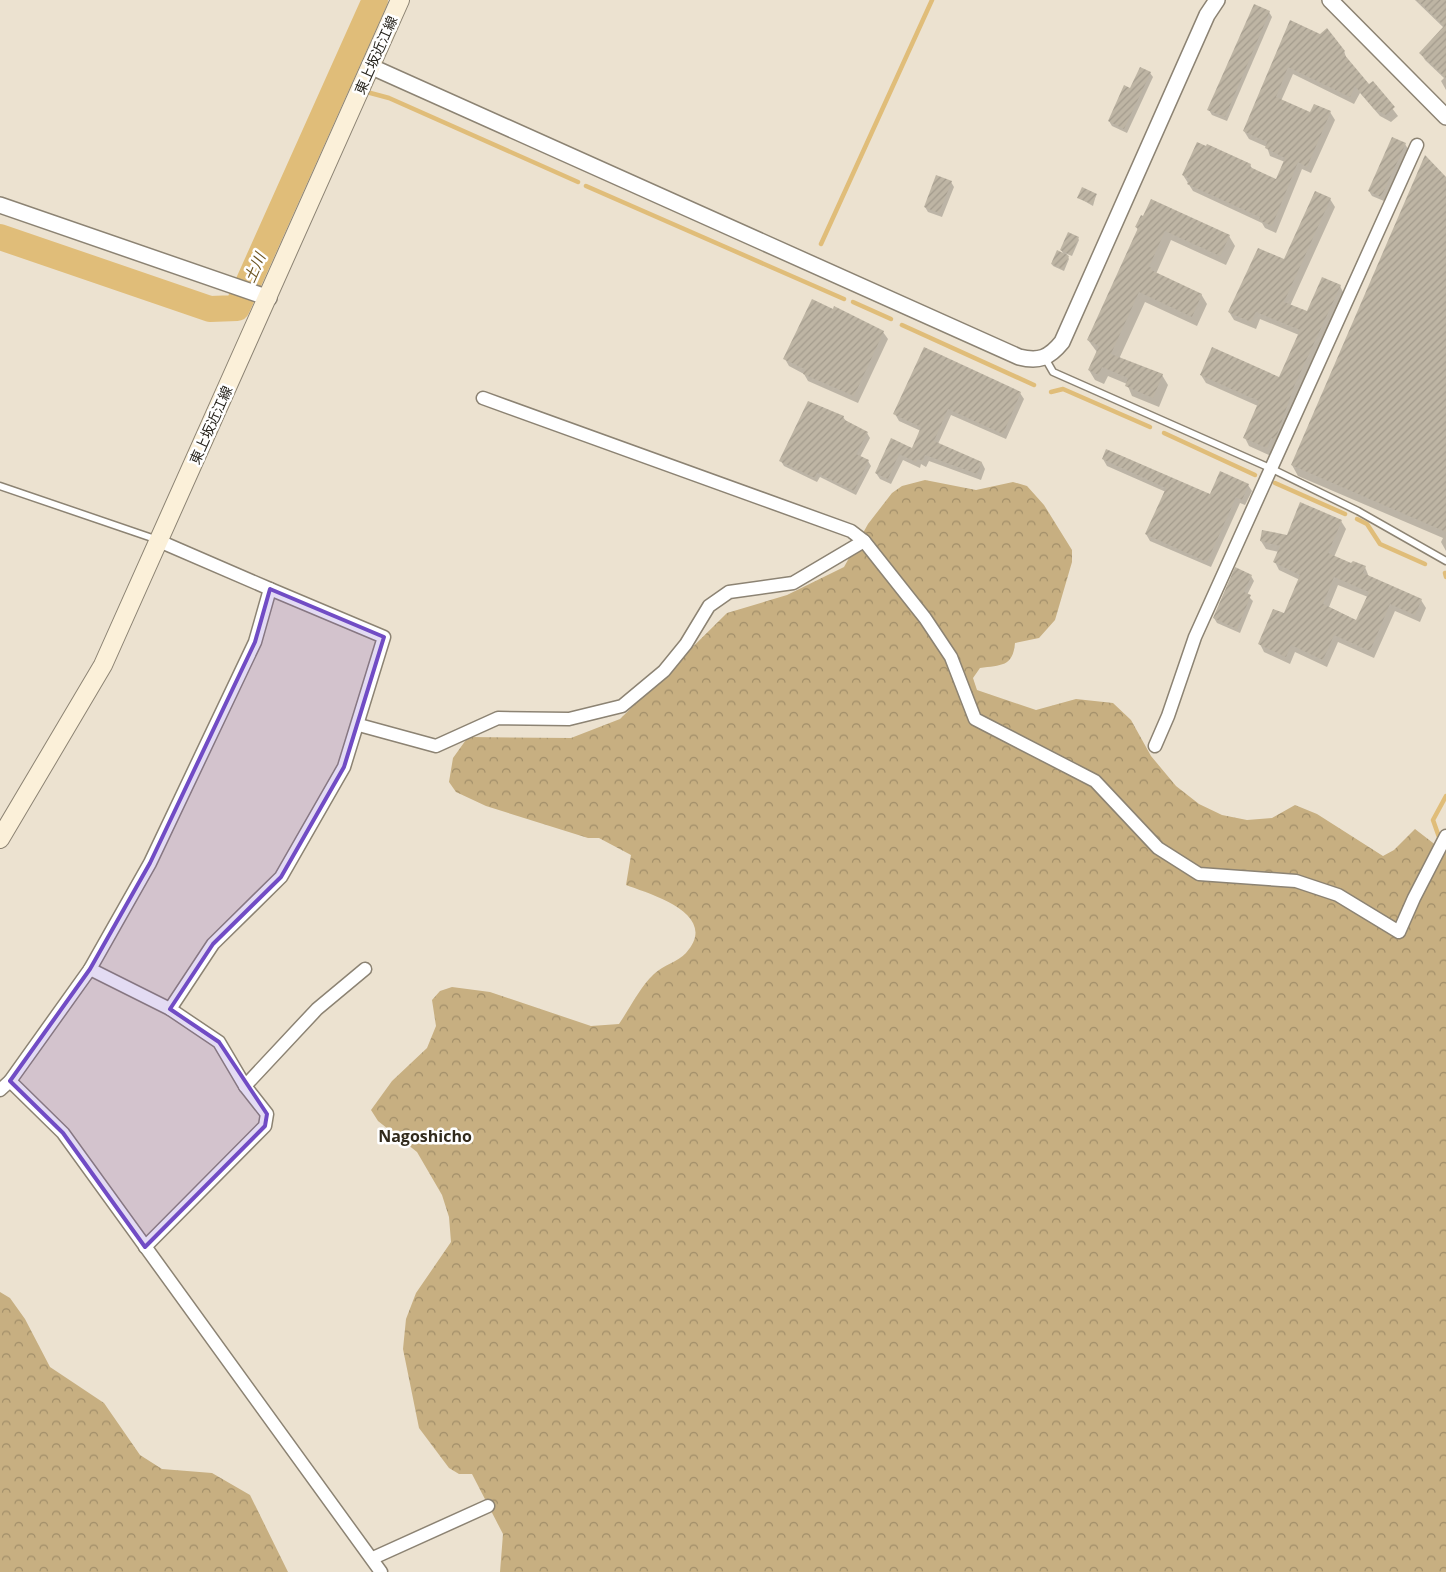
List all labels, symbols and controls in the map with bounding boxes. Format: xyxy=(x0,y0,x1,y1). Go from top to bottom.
street label: 東上坂近江線 xyxy=(350,13,401,97)
water label: 土川 xyxy=(239,248,270,285)
street label: 東上坂近江線 xyxy=(185,383,236,467)
district label: Nagoshicho xyxy=(378,1125,472,1147)

